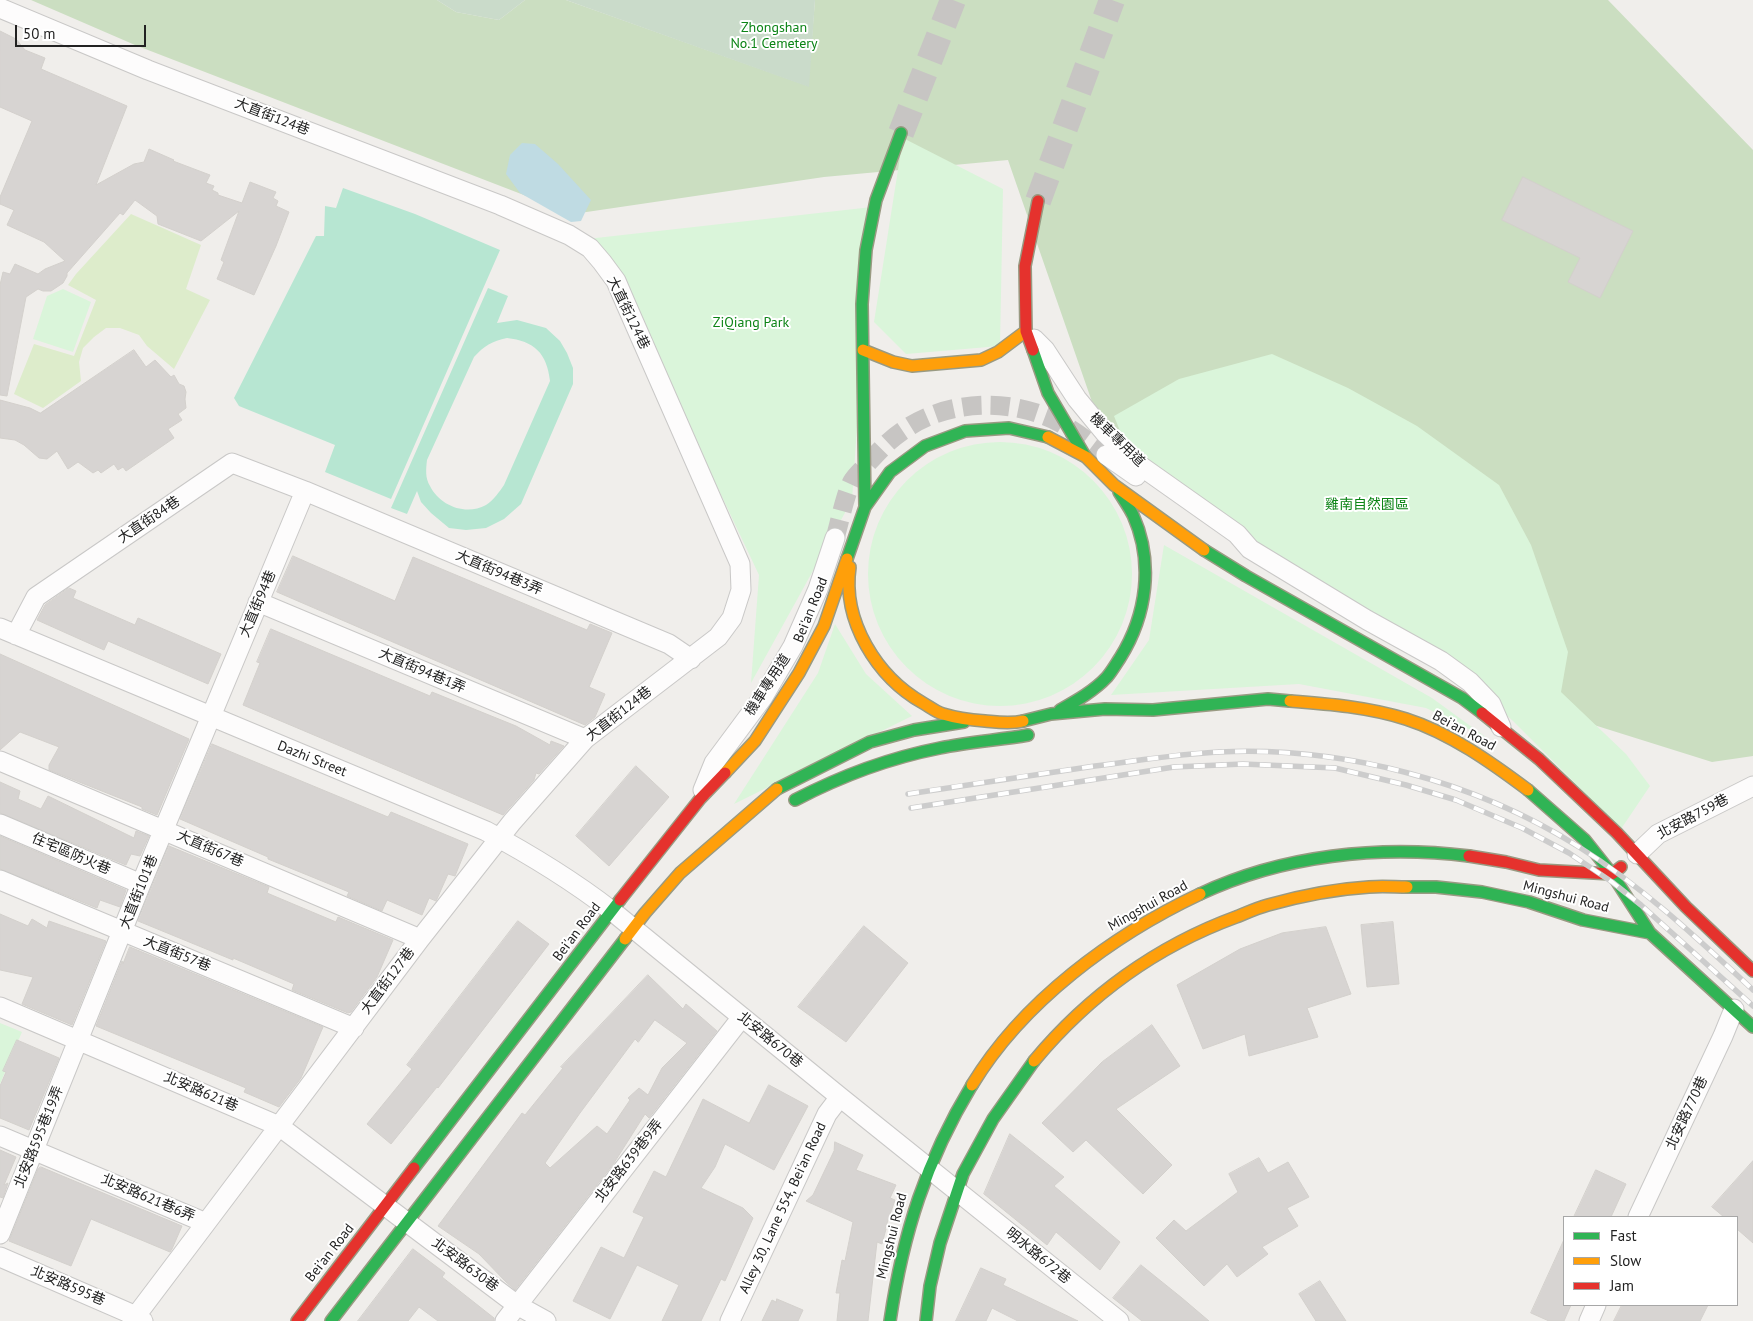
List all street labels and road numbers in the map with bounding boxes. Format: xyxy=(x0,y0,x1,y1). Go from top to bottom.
street label: 大直街124巷 xyxy=(232,95,312,139)
street label: 大直街124巷 xyxy=(603,274,653,352)
street label: 機車專用道 xyxy=(1086,410,1148,470)
street label: 大直街84巷 xyxy=(115,493,183,547)
street label: 大直街94巷3弄 xyxy=(453,547,545,599)
street label: 大直街94巷 xyxy=(236,568,280,640)
street label: Bei'an Road xyxy=(790,575,832,645)
street label: 大直街94巷1弄 xyxy=(376,645,468,697)
street label: 機車專用道 xyxy=(742,651,794,719)
street label: 大直街124巷 xyxy=(583,683,655,745)
street label: Bei'an Road xyxy=(1430,707,1498,755)
street label: Dazhi Street xyxy=(275,737,349,781)
street label: 北安路759巷 xyxy=(1654,791,1732,843)
street label: 大直街67巷 xyxy=(174,827,246,871)
street label: 住宅區防火巷 xyxy=(29,830,113,878)
street label: 大直街101巷 xyxy=(116,852,162,932)
street label: Mingshui Road xyxy=(1105,877,1191,935)
street label: Mingshui Road xyxy=(1521,877,1611,917)
street label: Bei'an Road xyxy=(549,899,605,965)
street label: 大直街57巷 xyxy=(141,933,213,975)
street label: 大直街127巷 xyxy=(358,944,418,1018)
street label: 北安路670巷 xyxy=(734,1009,806,1071)
street label: 北安路621巷 xyxy=(161,1069,241,1115)
street label: 北安路770巷 xyxy=(1663,1074,1711,1152)
street label: 北安路595巷19弄 xyxy=(11,1084,67,1190)
street label: 北安路639巷9弄 xyxy=(591,1116,667,1206)
street label: Alley 30, Lane 554, Bei'an Road xyxy=(736,1120,830,1296)
street label: 北安路621巷6弄 xyxy=(98,1171,198,1225)
street label: Mingshui Road xyxy=(873,1191,911,1281)
street label: Bei'an Road xyxy=(302,1221,358,1285)
street label: 明水路672巷 xyxy=(1002,1225,1074,1287)
street label: 北安路630巷 xyxy=(428,1235,502,1295)
street label: 北安路595巷 xyxy=(28,1263,108,1309)

